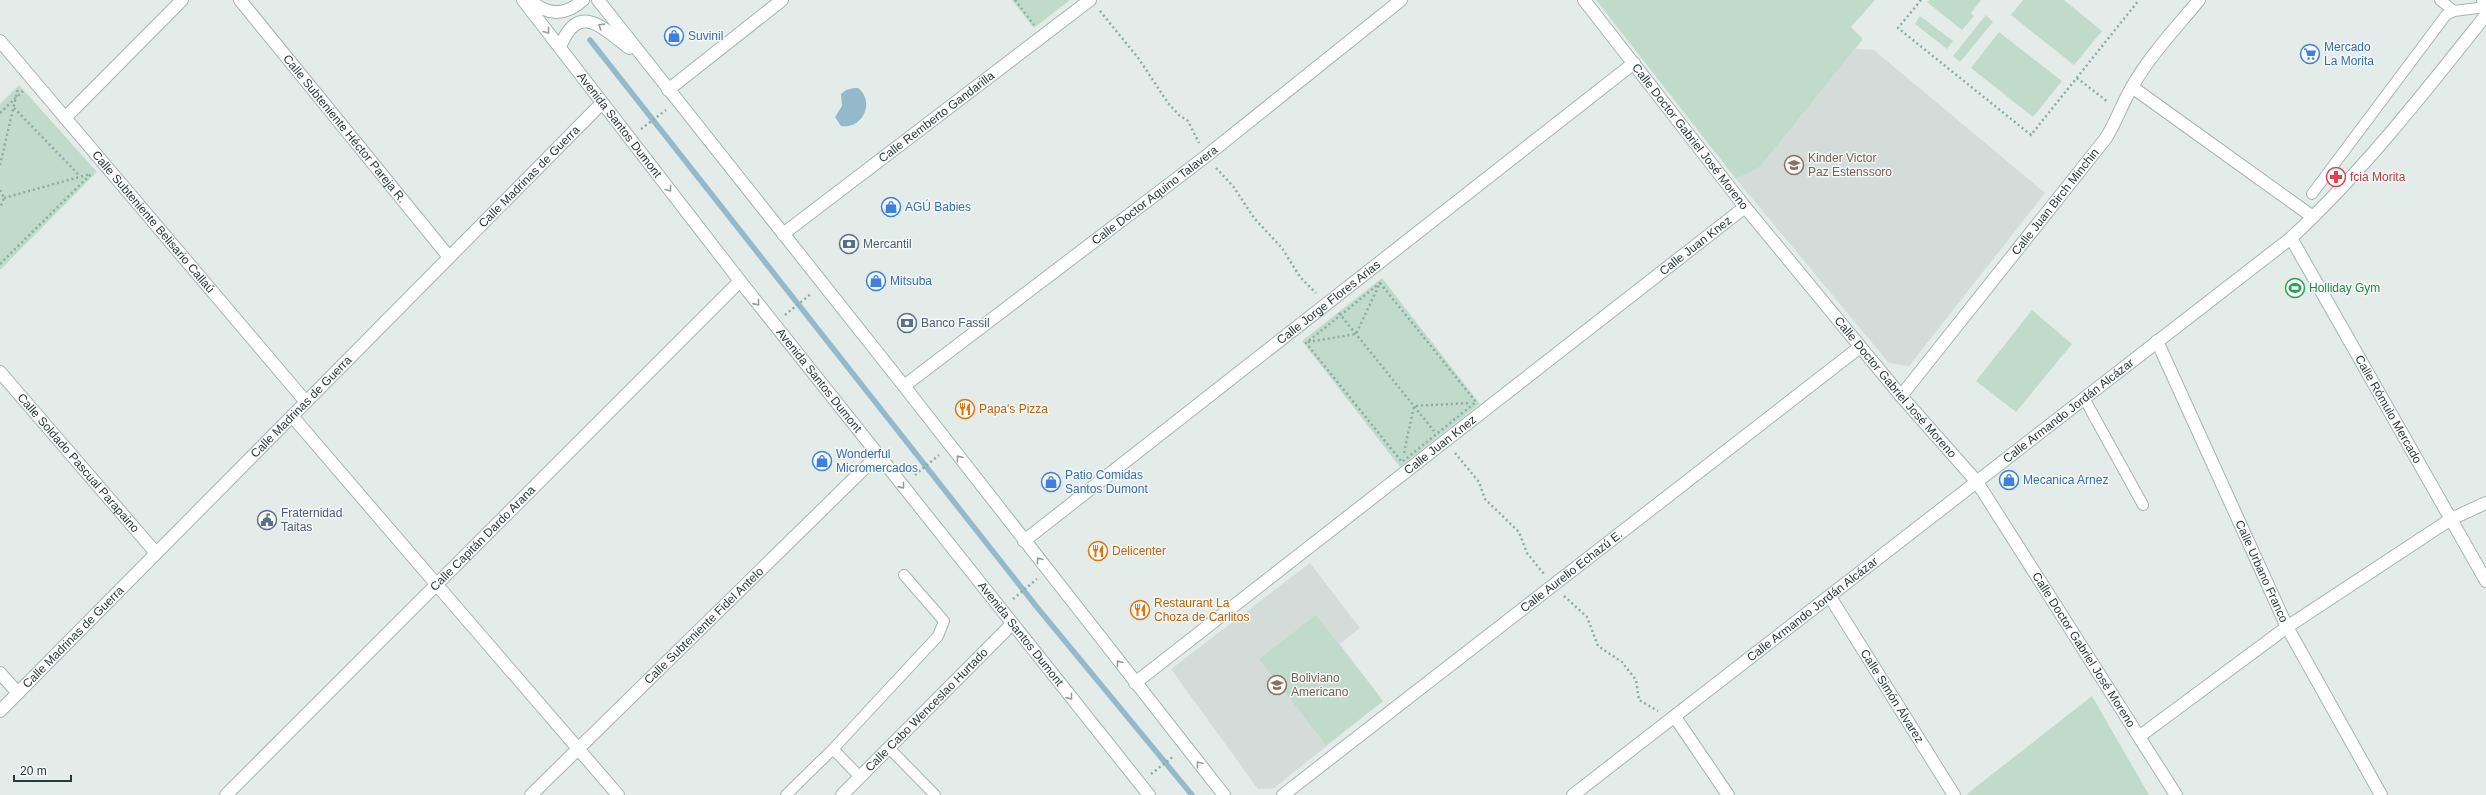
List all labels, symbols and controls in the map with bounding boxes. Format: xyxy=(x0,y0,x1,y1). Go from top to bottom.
one-way arrow xyxy=(598,24,605,31)
shop icon: Suvinil xyxy=(663,25,685,47)
one-way arrow xyxy=(542,26,549,33)
place label: Suvinil xyxy=(688,29,723,43)
place label: Mercado La Morita xyxy=(2324,40,2374,68)
supermarket icon: Mercado La Morita xyxy=(2299,43,2321,65)
street label: Calle Subteniente Héctor Pareja R. xyxy=(280,52,409,206)
street label: Calle Doctor Gabriel José Moreno xyxy=(1629,61,1752,213)
street label: Calle Remberto Gandarilla xyxy=(876,68,997,166)
street label: Avenida Santos Dumont xyxy=(574,70,665,181)
street label: Calle Madrinas de Guerra xyxy=(476,123,583,230)
street label: Calle Doctor Aquino Talavera xyxy=(1089,142,1221,248)
street label: Calle Juan Birch Minchin xyxy=(2009,146,2102,258)
street label: Calle Subteniente Belisario Callaú xyxy=(89,148,217,296)
place label: Kinder Victor Paz Estenssoro xyxy=(1808,151,1892,179)
school or university icon: Kinder Victor Paz Estenssoro xyxy=(1783,154,1805,176)
pharmacy icon: fcia Morita xyxy=(2325,166,2347,188)
place label: fcia Morita xyxy=(2350,170,2406,184)
one-way arrow xyxy=(664,185,671,192)
shop icon: AGÚ Babies xyxy=(880,196,902,218)
place label: AGÚ Babies xyxy=(905,199,971,214)
street label: Calle Juan Knez xyxy=(1657,213,1734,278)
bank icon: Mercantil xyxy=(838,233,860,255)
place label: Mercantil xyxy=(863,237,912,251)
street label: Calle Jorge Flores Arias xyxy=(1274,257,1383,347)
shop icon: Mitsuba xyxy=(865,270,887,292)
place label: Mitsuba xyxy=(890,274,932,288)
sports icon: Holliday Gym xyxy=(2284,277,2306,299)
place label: Holliday Gym xyxy=(2309,281,2380,295)
one-way arrow xyxy=(752,298,759,305)
bank icon: Banco Fassil xyxy=(896,312,918,334)
street label: Calle Doctor Gabriel José Moreno xyxy=(1831,314,1960,461)
place label: Banco Fassil xyxy=(921,316,990,330)
street label: Avenida Santos Dumont xyxy=(773,325,865,436)
street label: Calle Madrinas de Guerra xyxy=(248,353,355,461)
street label: Calle Rómulo Mercado xyxy=(2352,353,2425,466)
street label: Calle Armando Jordán Alcázar xyxy=(2000,356,2137,466)
street label: Calle Soldado Pascual Parapaino xyxy=(15,390,142,536)
restaurant icon: Papa's Pizza xyxy=(954,398,976,420)
place label: Papa's Pizza xyxy=(979,402,1048,416)
street label: Calle Juan Knez xyxy=(1401,412,1479,477)
place label: Wonderful Micromercados xyxy=(836,447,918,475)
shop icon: Wonderful Micromercados xyxy=(811,450,833,472)
one-way arrow xyxy=(956,455,963,462)
place label: Patio Comidas Santos Dumont xyxy=(1065,468,1148,496)
shop icon: Mecanica Arnez xyxy=(1998,469,2020,491)
shop icon: Patio Comidas Santos Dumont xyxy=(1040,471,1062,493)
place label: Mecanica Arnez xyxy=(2023,473,2108,487)
one-way arrow xyxy=(897,481,904,489)
street label: Calle Capitán Dardo Arana xyxy=(427,483,538,594)
place label: Fraternidad Taitas xyxy=(281,506,342,534)
public building icon: Fraternidad Taitas xyxy=(256,509,278,531)
street label: Calle Urbano Franco xyxy=(2232,518,2291,625)
street label: Calle Aurelio Echazú E. xyxy=(1517,527,1625,615)
restaurant icon: Delicenter xyxy=(1087,540,1109,562)
place label: Delicenter xyxy=(1112,544,1166,558)
street label: Calle Armando Jordán Alcázar xyxy=(1744,554,1881,664)
one-way arrow xyxy=(1036,558,1043,565)
street label: Calle Subteniente Fidel Antelo xyxy=(641,564,767,687)
street label: Calle Doctor Gabriel José Moreno xyxy=(2029,570,2138,730)
street label: Avenida Santos Dumont xyxy=(975,579,1067,689)
street label: Calle Madrinas de Guerra xyxy=(20,583,127,691)
place label: Restaurant La Choza de Carlitos xyxy=(1154,596,1249,624)
restaurant icon: Restaurant La Choza de Carlitos xyxy=(1129,599,1151,621)
street label: Calle Cabo Wenceslao Hurtado xyxy=(862,645,991,774)
street label: Calle Simón Álvarez xyxy=(1857,647,1927,746)
one-way arrow xyxy=(1116,660,1123,667)
place label: Boliviano Americano xyxy=(1291,671,1349,699)
school or university icon: Boliviano Americano xyxy=(1266,674,1288,696)
one-way arrow xyxy=(1066,692,1073,699)
scale bar xyxy=(14,757,71,783)
one-way arrow xyxy=(1197,762,1204,769)
text: 20 m xyxy=(20,764,47,778)

